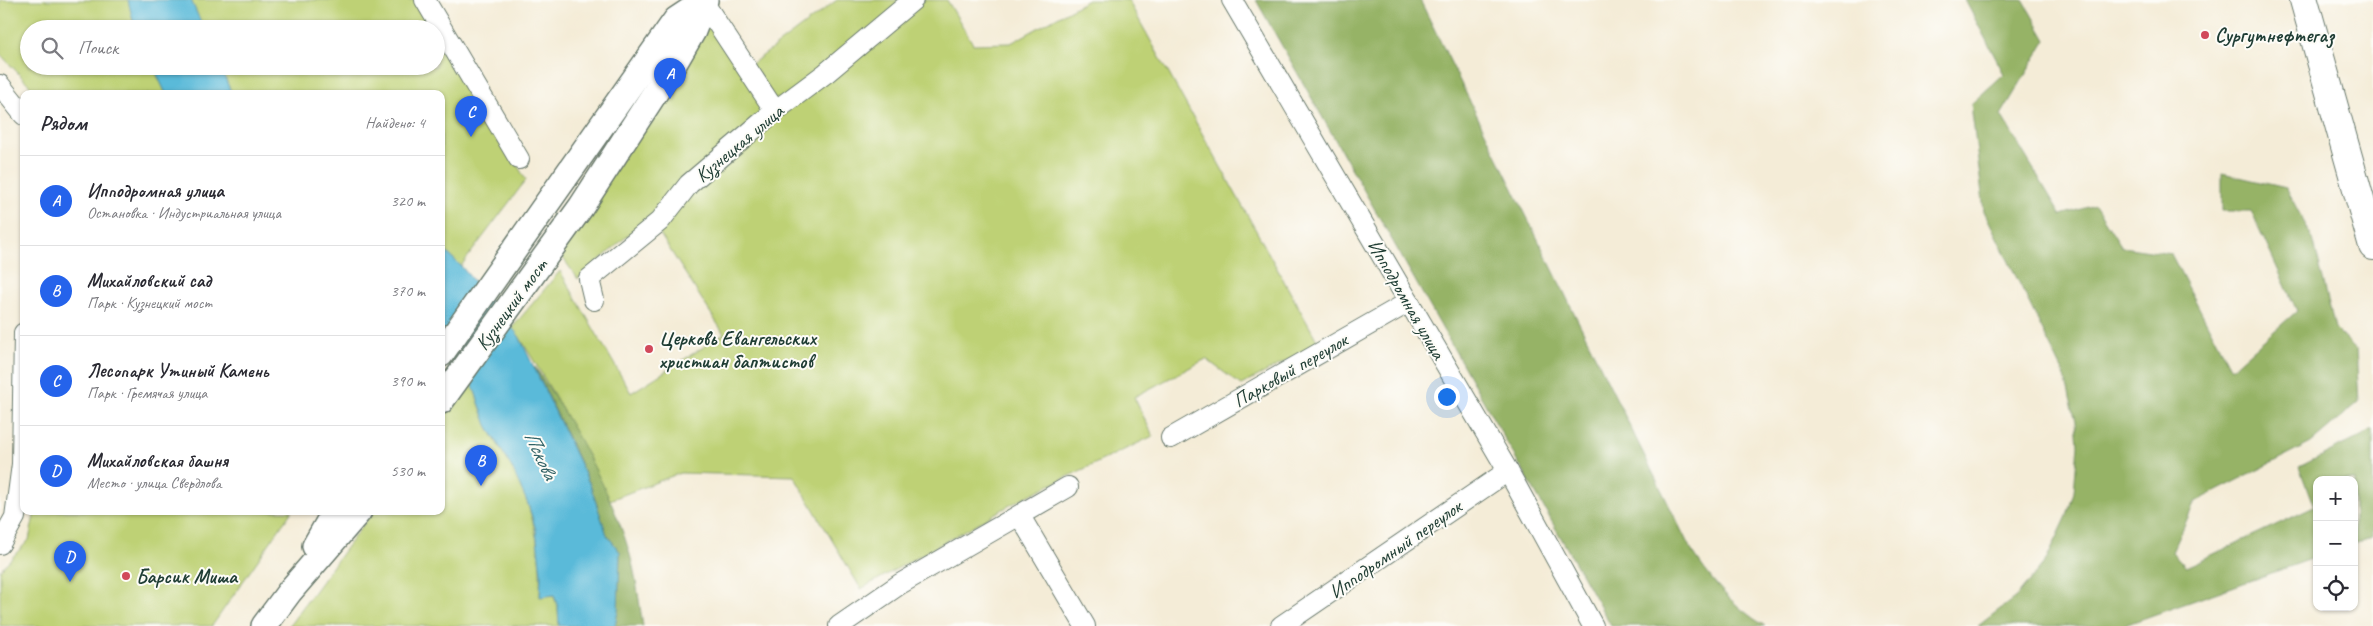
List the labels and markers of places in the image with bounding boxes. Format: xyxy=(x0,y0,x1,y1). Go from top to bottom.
place label: Сургутнефтегаз xyxy=(2215,23,2336,49)
marker: Сургутнефтегаз xyxy=(2199,29,2211,41)
pin: A xyxy=(654,58,686,99)
pin: C xyxy=(455,96,487,137)
place label: Церковь Евангельских христиан баптистов xyxy=(659,326,818,374)
marker: Церковь Евангельских христиан баптистов xyxy=(643,343,655,355)
pin: B xyxy=(465,445,497,486)
pin: D xyxy=(54,541,86,582)
place label: Барсик Миша xyxy=(136,564,239,589)
marker: Барсик Миша xyxy=(120,570,132,582)

